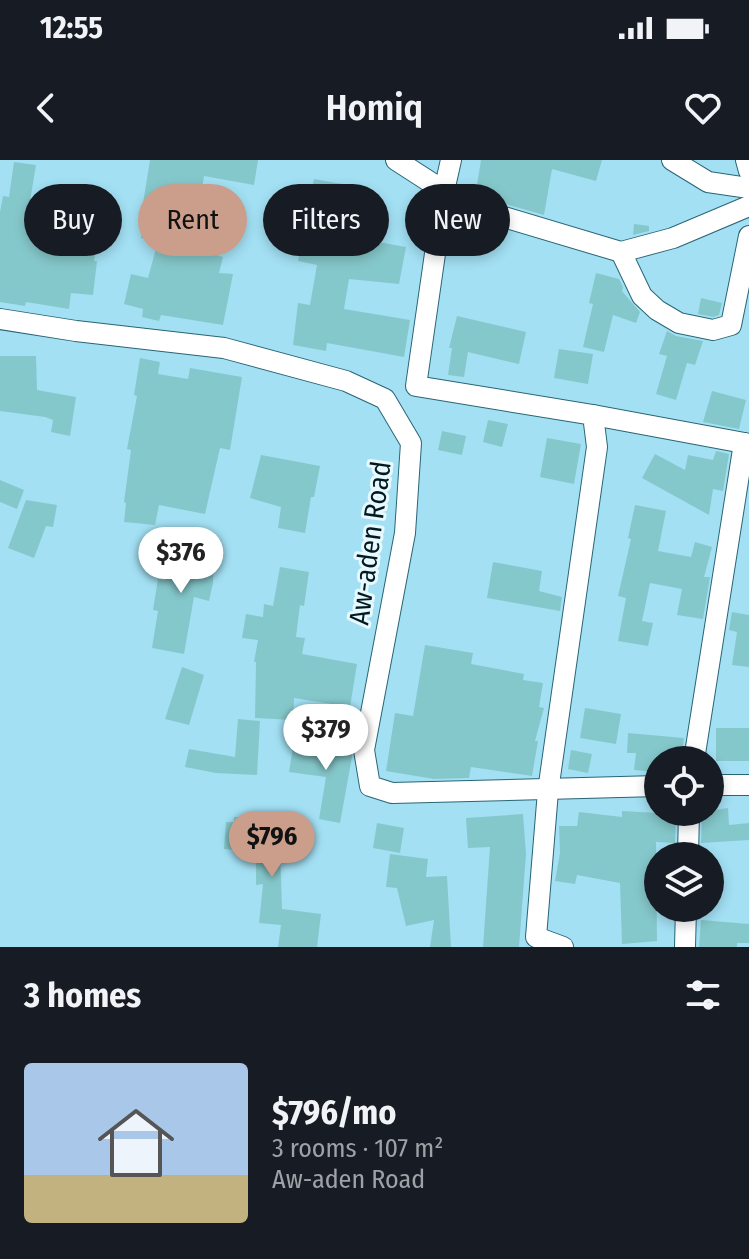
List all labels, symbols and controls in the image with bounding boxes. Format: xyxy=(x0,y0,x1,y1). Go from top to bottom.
text: 12:55 xyxy=(40,10,103,46)
icon: back xyxy=(24,86,68,130)
text: Homiq xyxy=(326,86,423,130)
icon: heart xyxy=(681,86,725,130)
chip: Buy xyxy=(24,184,122,256)
chip: Rent xyxy=(138,184,247,256)
chip: Filters xyxy=(263,184,389,256)
chip: New xyxy=(405,184,510,256)
street label: Aw-aden Road xyxy=(342,459,398,627)
pin: $376 xyxy=(134,527,228,595)
text: $376 xyxy=(156,537,206,568)
pin: $379 xyxy=(279,704,373,772)
text: $379 xyxy=(301,714,351,745)
map controls xyxy=(644,746,724,922)
button: locate xyxy=(644,746,724,826)
pin: $796 xyxy=(225,811,319,879)
text: $796 xyxy=(247,821,297,852)
button: layers xyxy=(644,842,724,922)
icon: filters xyxy=(681,973,725,1017)
text: 3 homes xyxy=(24,975,141,1016)
text: $796/mo xyxy=(272,1092,396,1133)
icon: home xyxy=(88,1095,184,1191)
text: 3 rooms · 107 m² xyxy=(272,1133,444,1164)
text: Aw-aden Road xyxy=(272,1164,425,1195)

